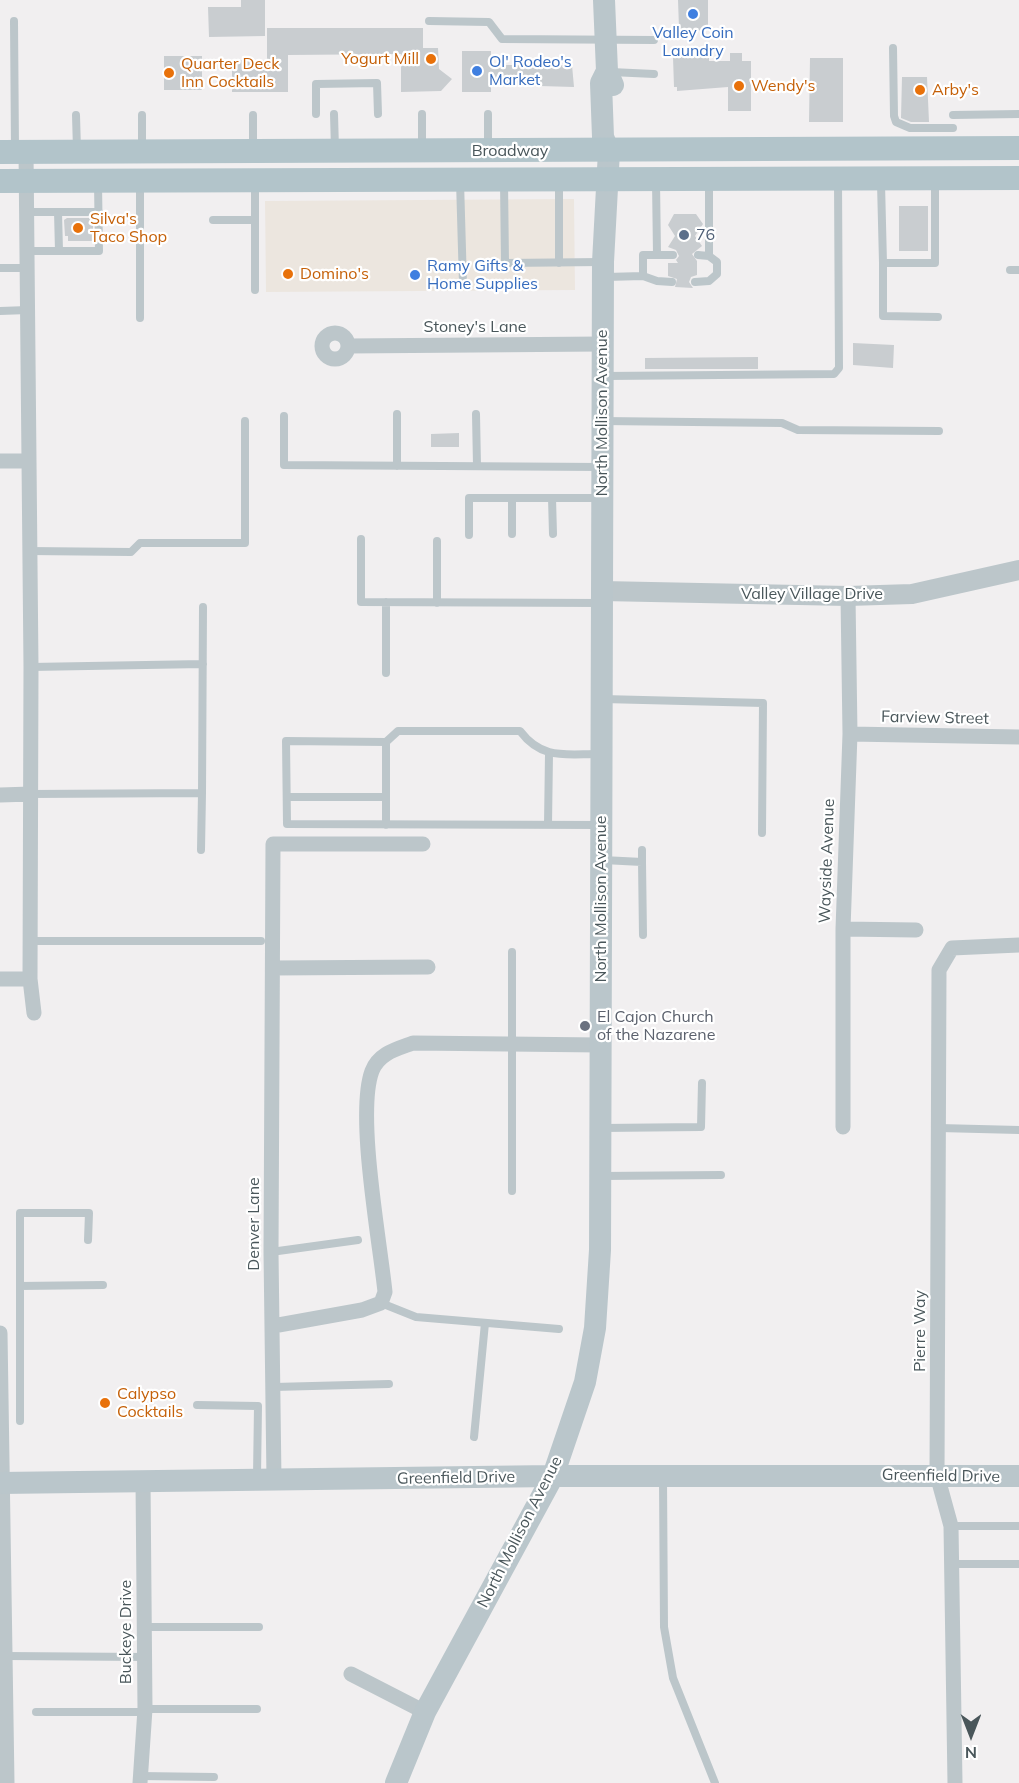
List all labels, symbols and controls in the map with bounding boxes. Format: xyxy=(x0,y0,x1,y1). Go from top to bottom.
marker: Valley Coin Laundry xyxy=(686,7,700,21)
place label: Valley Coin Laundry xyxy=(652,23,734,61)
place label: Yogurt Mill xyxy=(341,49,419,69)
marker: Yogurt Mill xyxy=(424,52,438,66)
place label: Ol' Rodeo's Market xyxy=(489,52,572,90)
place label: Quarter Deck Inn Cocktails xyxy=(181,54,279,92)
marker: Ol' Rodeo's Market xyxy=(470,64,484,78)
marker: Quarter Deck Inn Cocktails xyxy=(162,66,176,80)
place label: Wendy's xyxy=(751,76,815,96)
marker: Wendy's xyxy=(732,79,746,93)
place label: Arby's xyxy=(932,80,979,100)
marker: Arby's xyxy=(913,83,927,97)
street label: Broadway xyxy=(472,141,548,161)
place label: Silva's Taco Shop xyxy=(90,209,167,247)
marker: Silva's Taco Shop xyxy=(71,221,85,235)
place label: 76 xyxy=(696,225,715,245)
marker: 76 xyxy=(677,228,691,242)
place label: Ramy Gifts & Home Supplies xyxy=(427,256,538,294)
place label: Domino's xyxy=(300,264,369,284)
marker: Domino's xyxy=(281,267,295,281)
marker: Ramy Gifts & Home Supplies xyxy=(408,268,422,282)
street label: Stoney's Lane xyxy=(423,317,527,337)
street label: North Mollison Avenue xyxy=(592,329,612,497)
street label: Valley Village Drive xyxy=(741,584,883,604)
street label: Farview Street xyxy=(881,707,989,729)
street label: Wayside Avenue xyxy=(815,798,839,924)
street label: North Mollison Avenue xyxy=(591,815,611,983)
place label: El Cajon Church of the Nazarene xyxy=(597,1007,715,1045)
marker: El Cajon Church of the Nazarene xyxy=(578,1019,592,1033)
street label: Denver Lane xyxy=(244,1177,264,1271)
street label: Pierre Way xyxy=(910,1290,930,1372)
place label: Calypso Cocktails xyxy=(117,1384,183,1422)
marker: Calypso Cocktails xyxy=(98,1396,112,1410)
street label: North Mollison Avenue xyxy=(474,1453,566,1611)
street label: Greenfield Drive xyxy=(882,1465,1000,1487)
street label: Greenfield Drive xyxy=(397,1467,515,1489)
street label: Buckeye Drive xyxy=(116,1580,136,1684)
north arrow xyxy=(941,1705,1001,1765)
text: N xyxy=(965,1743,977,1763)

